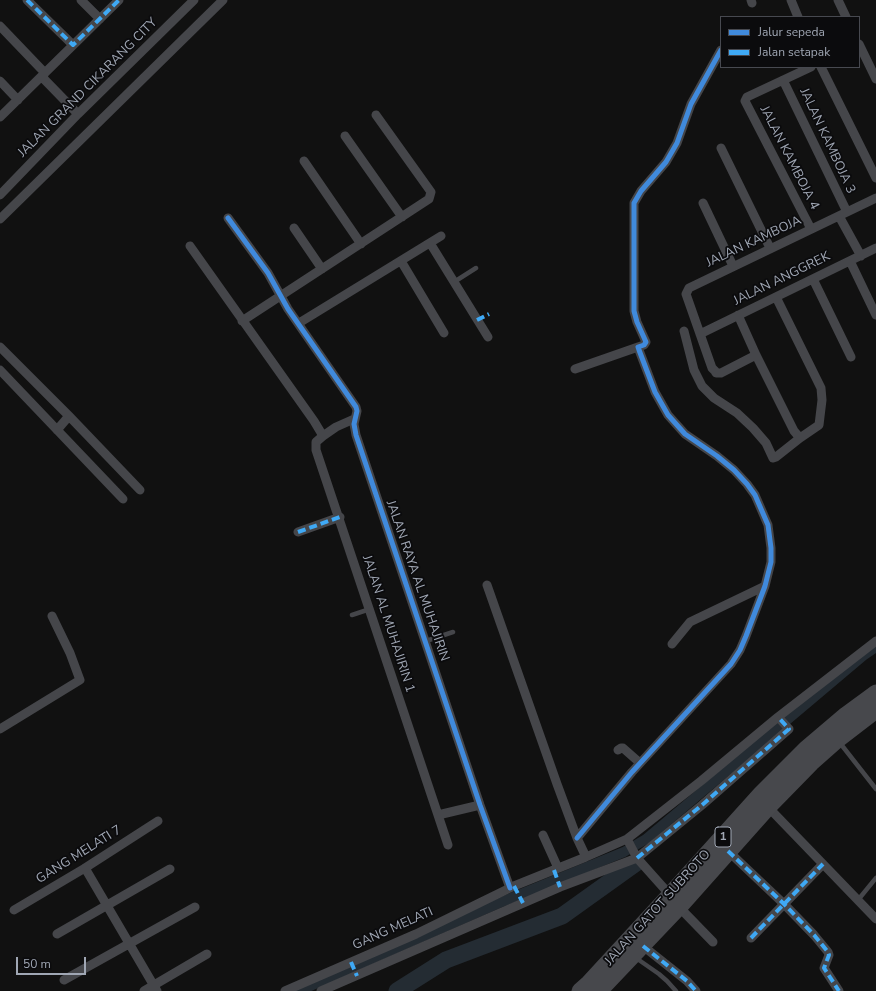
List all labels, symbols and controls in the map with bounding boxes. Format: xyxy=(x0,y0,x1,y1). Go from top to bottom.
street label: JALAN GRAND CIKARANG CITY xyxy=(15,15,161,161)
legend xyxy=(720,16,860,68)
text: Jalur sepeda xyxy=(758,24,825,40)
text: Jalan setapak xyxy=(758,44,830,60)
street label: JALAN KAMBOJA 3 xyxy=(796,86,858,196)
street label: JALAN KAMBOJA 4 xyxy=(756,103,822,213)
street label: JALAN KAMBOJA xyxy=(704,213,804,271)
street label: JALAN ANGGREK xyxy=(731,249,833,309)
street label: JALAN RAYA AL MUHAJIRIN xyxy=(382,499,452,663)
street label: JALAN AL MUHAJIRIN 1 xyxy=(358,553,418,695)
street label: GANG MELATI 7 xyxy=(33,823,125,887)
road number: 1 xyxy=(715,827,731,847)
street label: JALAN GATOT SUBROTO xyxy=(602,847,714,969)
street label: GANG MELATI xyxy=(350,904,436,954)
scale bar xyxy=(18,949,88,975)
text: 50 m xyxy=(23,956,51,972)

